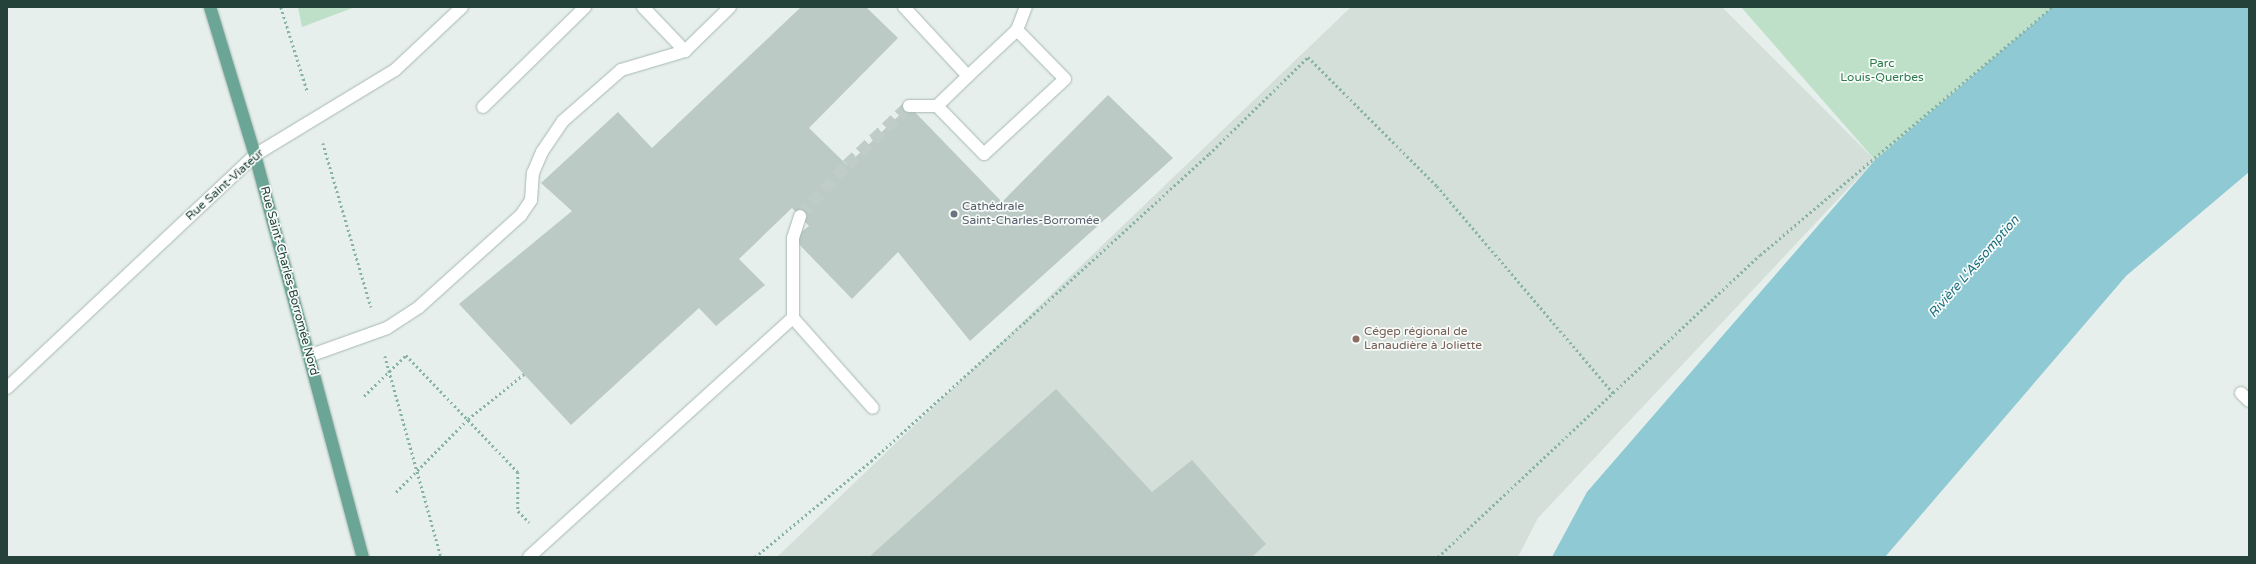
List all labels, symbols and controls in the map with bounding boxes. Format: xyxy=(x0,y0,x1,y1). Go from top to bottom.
park label: Parc Louis-Querbes xyxy=(1840,57,1924,85)
street label: Rue Saint-Viateur xyxy=(183,146,267,224)
street label: Rue Saint-Charles-Borromée Nord xyxy=(257,185,321,377)
place label: Cathédrale Saint-Charles-Borromée xyxy=(962,200,1100,228)
marker: Cathédrale Saint-Charles-Borromée xyxy=(949,209,959,219)
water label: Rivière L'Assomption xyxy=(1925,213,2023,321)
place label: Cégep régional de Lanaudière à Joliette xyxy=(1364,325,1482,353)
marker: Cégep régional de Lanaudière à Joliette xyxy=(1351,334,1361,344)

